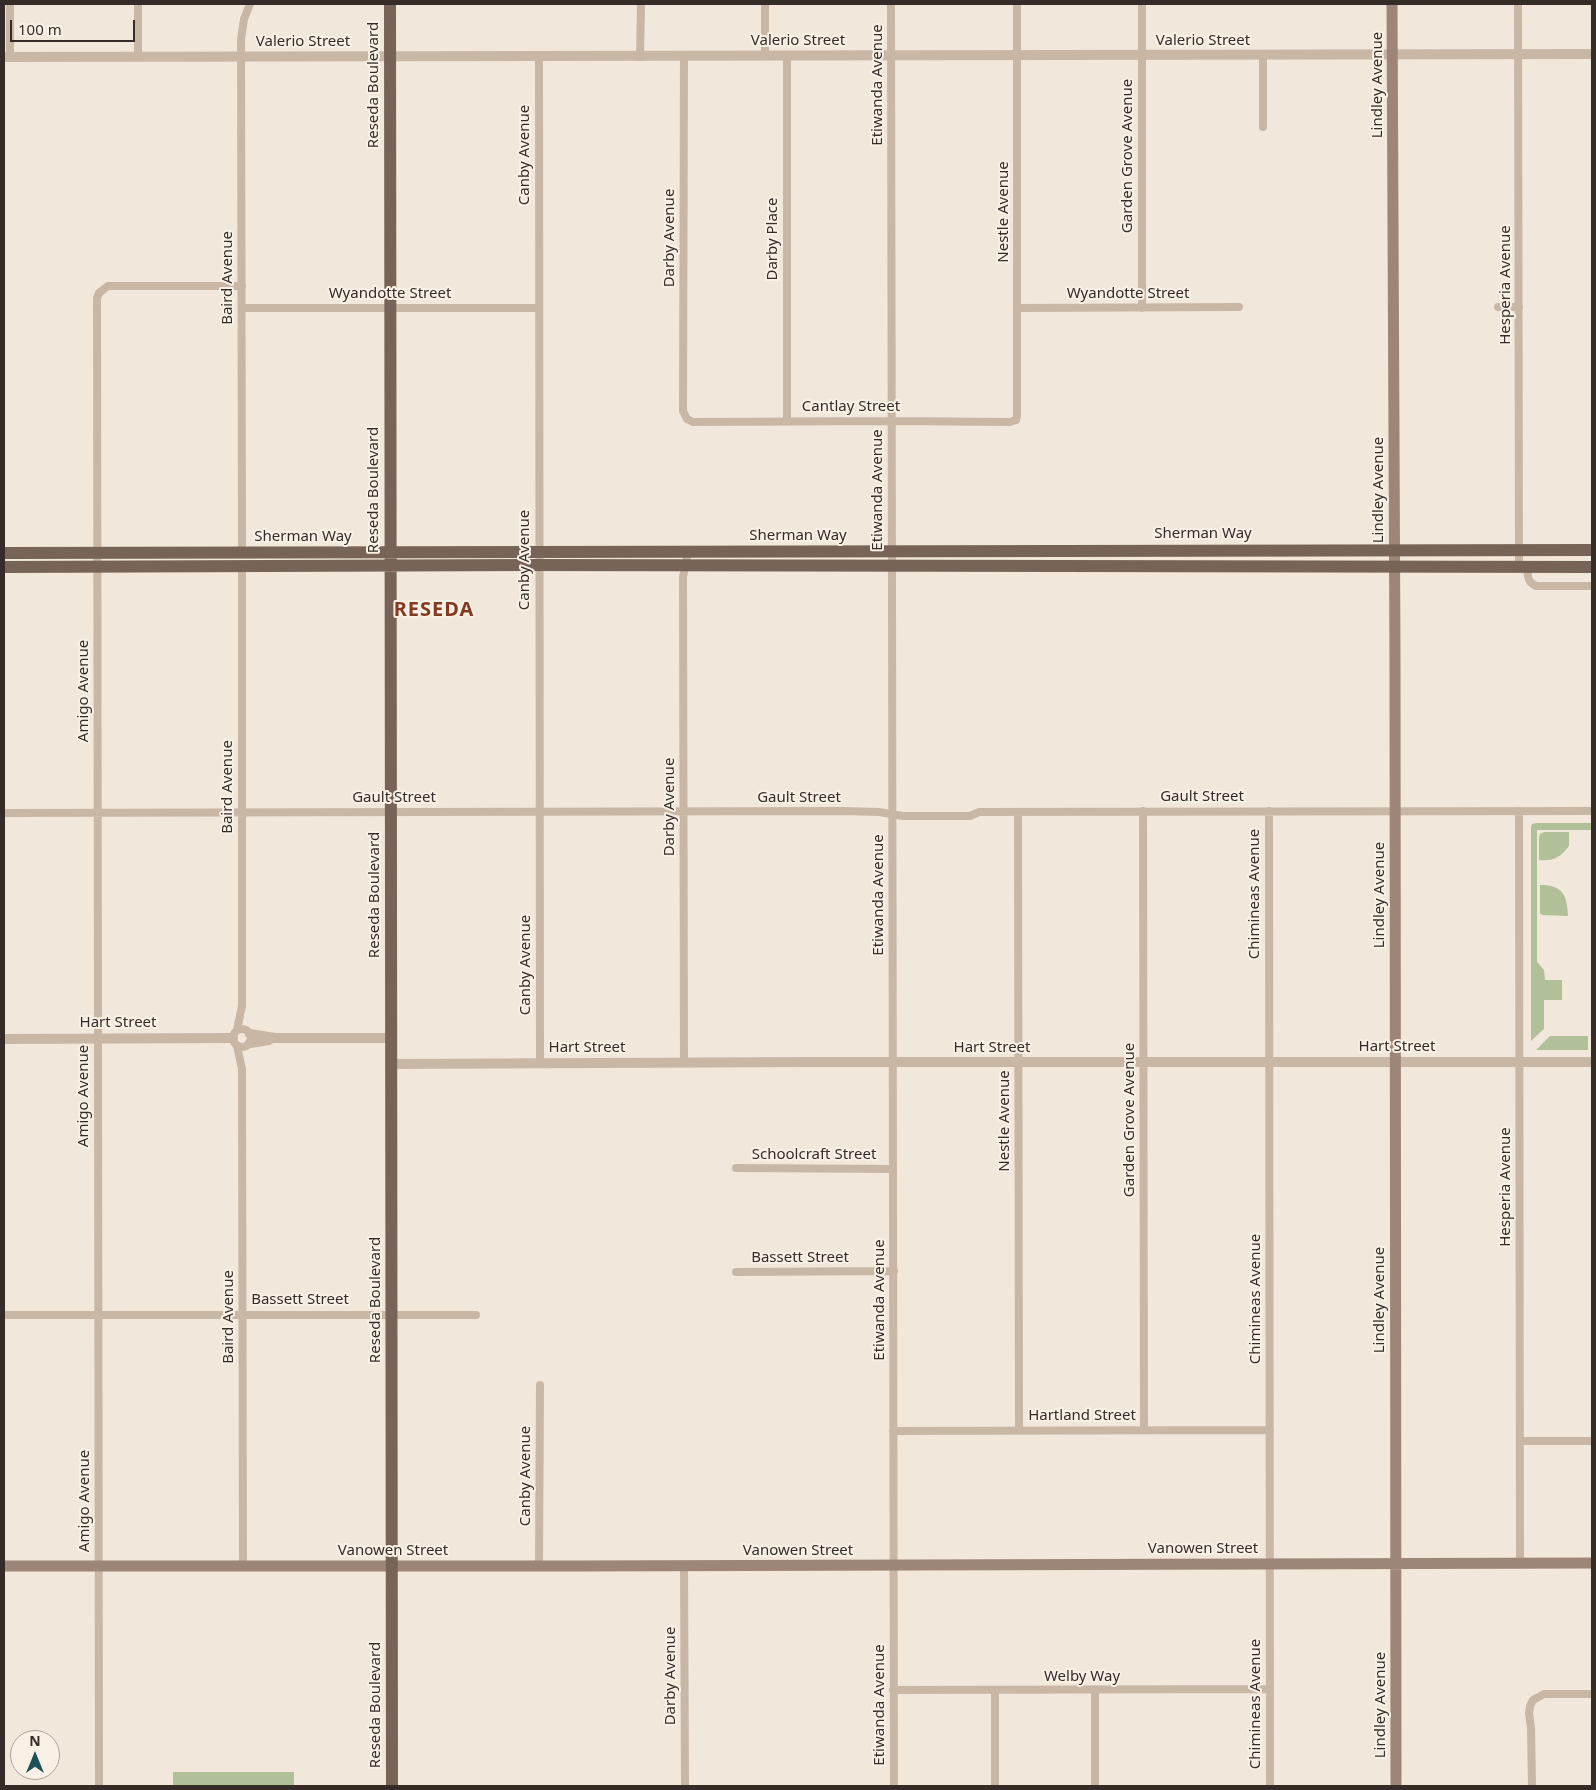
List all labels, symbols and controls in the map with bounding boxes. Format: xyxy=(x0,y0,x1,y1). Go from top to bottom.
scale bar xyxy=(12,10,138,42)
text: 100 m xyxy=(18,19,62,39)
street label: Reseda Boulevard xyxy=(365,22,383,148)
street label: Etiwanda Avenue xyxy=(869,24,887,146)
street label: Valerio Street xyxy=(751,32,845,50)
street label: Valerio Street xyxy=(1156,32,1250,50)
street label: Lindley Avenue xyxy=(1369,32,1387,138)
street label: Valerio Street xyxy=(256,33,350,51)
street label: Garden Grove Avenue xyxy=(1119,79,1137,233)
street label: Canby Avenue xyxy=(516,105,534,205)
street label: Nestle Avenue xyxy=(995,161,1013,263)
street label: Darby Avenue xyxy=(661,189,679,287)
street label: Darby Place xyxy=(764,197,782,281)
street label: Hesperia Avenue xyxy=(1497,225,1515,345)
street label: Baird Avenue xyxy=(219,231,237,325)
street label: Wyandotte Street xyxy=(329,285,451,303)
street label: Wyandotte Street xyxy=(1067,285,1189,303)
street label: Cantlay Street xyxy=(802,398,900,416)
street label: Reseda Boulevard xyxy=(365,427,383,553)
street label: Etiwanda Avenue xyxy=(869,429,887,551)
street label: Lindley Avenue xyxy=(1370,437,1388,543)
street label: Canby Avenue xyxy=(516,510,534,610)
street label: Sherman Way xyxy=(1154,525,1252,543)
street label: Sherman Way xyxy=(749,527,847,545)
street label: Sherman Way xyxy=(254,528,352,546)
district label: RESEDA xyxy=(393,598,475,622)
street label: Amigo Avenue xyxy=(75,640,93,742)
street label: Baird Avenue xyxy=(219,740,237,834)
street label: Darby Avenue xyxy=(661,758,679,856)
street label: Gault Street xyxy=(1160,788,1244,806)
street label: Gault Street xyxy=(352,789,436,807)
street label: Gault Street xyxy=(757,789,841,807)
street label: Chimineas Avenue xyxy=(1246,829,1264,959)
street label: Reseda Boulevard xyxy=(366,832,384,958)
street label: Etiwanda Avenue xyxy=(870,834,888,956)
street label: Lindley Avenue xyxy=(1371,842,1389,948)
street label: Canby Avenue xyxy=(517,915,535,1015)
street label: Hart Street xyxy=(80,1014,156,1032)
street label: Hart Street xyxy=(1359,1038,1435,1056)
street label: Hart Street xyxy=(549,1039,625,1057)
street label: Hart Street xyxy=(954,1039,1030,1057)
street label: Garden Grove Avenue xyxy=(1121,1043,1139,1197)
street label: Amigo Avenue xyxy=(75,1045,93,1147)
street label: Nestle Avenue xyxy=(996,1070,1014,1172)
street label: Hesperia Avenue xyxy=(1497,1127,1515,1247)
street label: Schoolcraft Street xyxy=(752,1146,876,1164)
street label: Chimineas Avenue xyxy=(1247,1234,1265,1364)
street label: Reseda Boulevard xyxy=(367,1237,385,1363)
street label: Etiwanda Avenue xyxy=(871,1239,889,1361)
street label: Lindley Avenue xyxy=(1371,1247,1389,1353)
street label: Bassett Street xyxy=(751,1249,849,1267)
street label: Baird Avenue xyxy=(220,1270,238,1364)
street label: Bassett Street xyxy=(251,1291,349,1309)
street label: Hartland Street xyxy=(1028,1407,1136,1425)
street label: Canby Avenue xyxy=(517,1426,535,1526)
street label: Amigo Avenue xyxy=(76,1450,94,1552)
street label: Vanowen Street xyxy=(1148,1540,1258,1558)
street label: Vanowen Street xyxy=(338,1542,448,1560)
street label: Vanowen Street xyxy=(743,1542,853,1560)
street label: Darby Avenue xyxy=(662,1627,680,1725)
street label: Chimineas Avenue xyxy=(1247,1639,1265,1769)
street label: Reseda Boulevard xyxy=(367,1642,385,1768)
street label: Etiwanda Avenue xyxy=(871,1644,889,1766)
street label: Lindley Avenue xyxy=(1372,1652,1390,1758)
street label: Welby Way xyxy=(1044,1668,1120,1686)
north arrow xyxy=(10,1730,60,1780)
text: N xyxy=(29,1731,41,1750)

